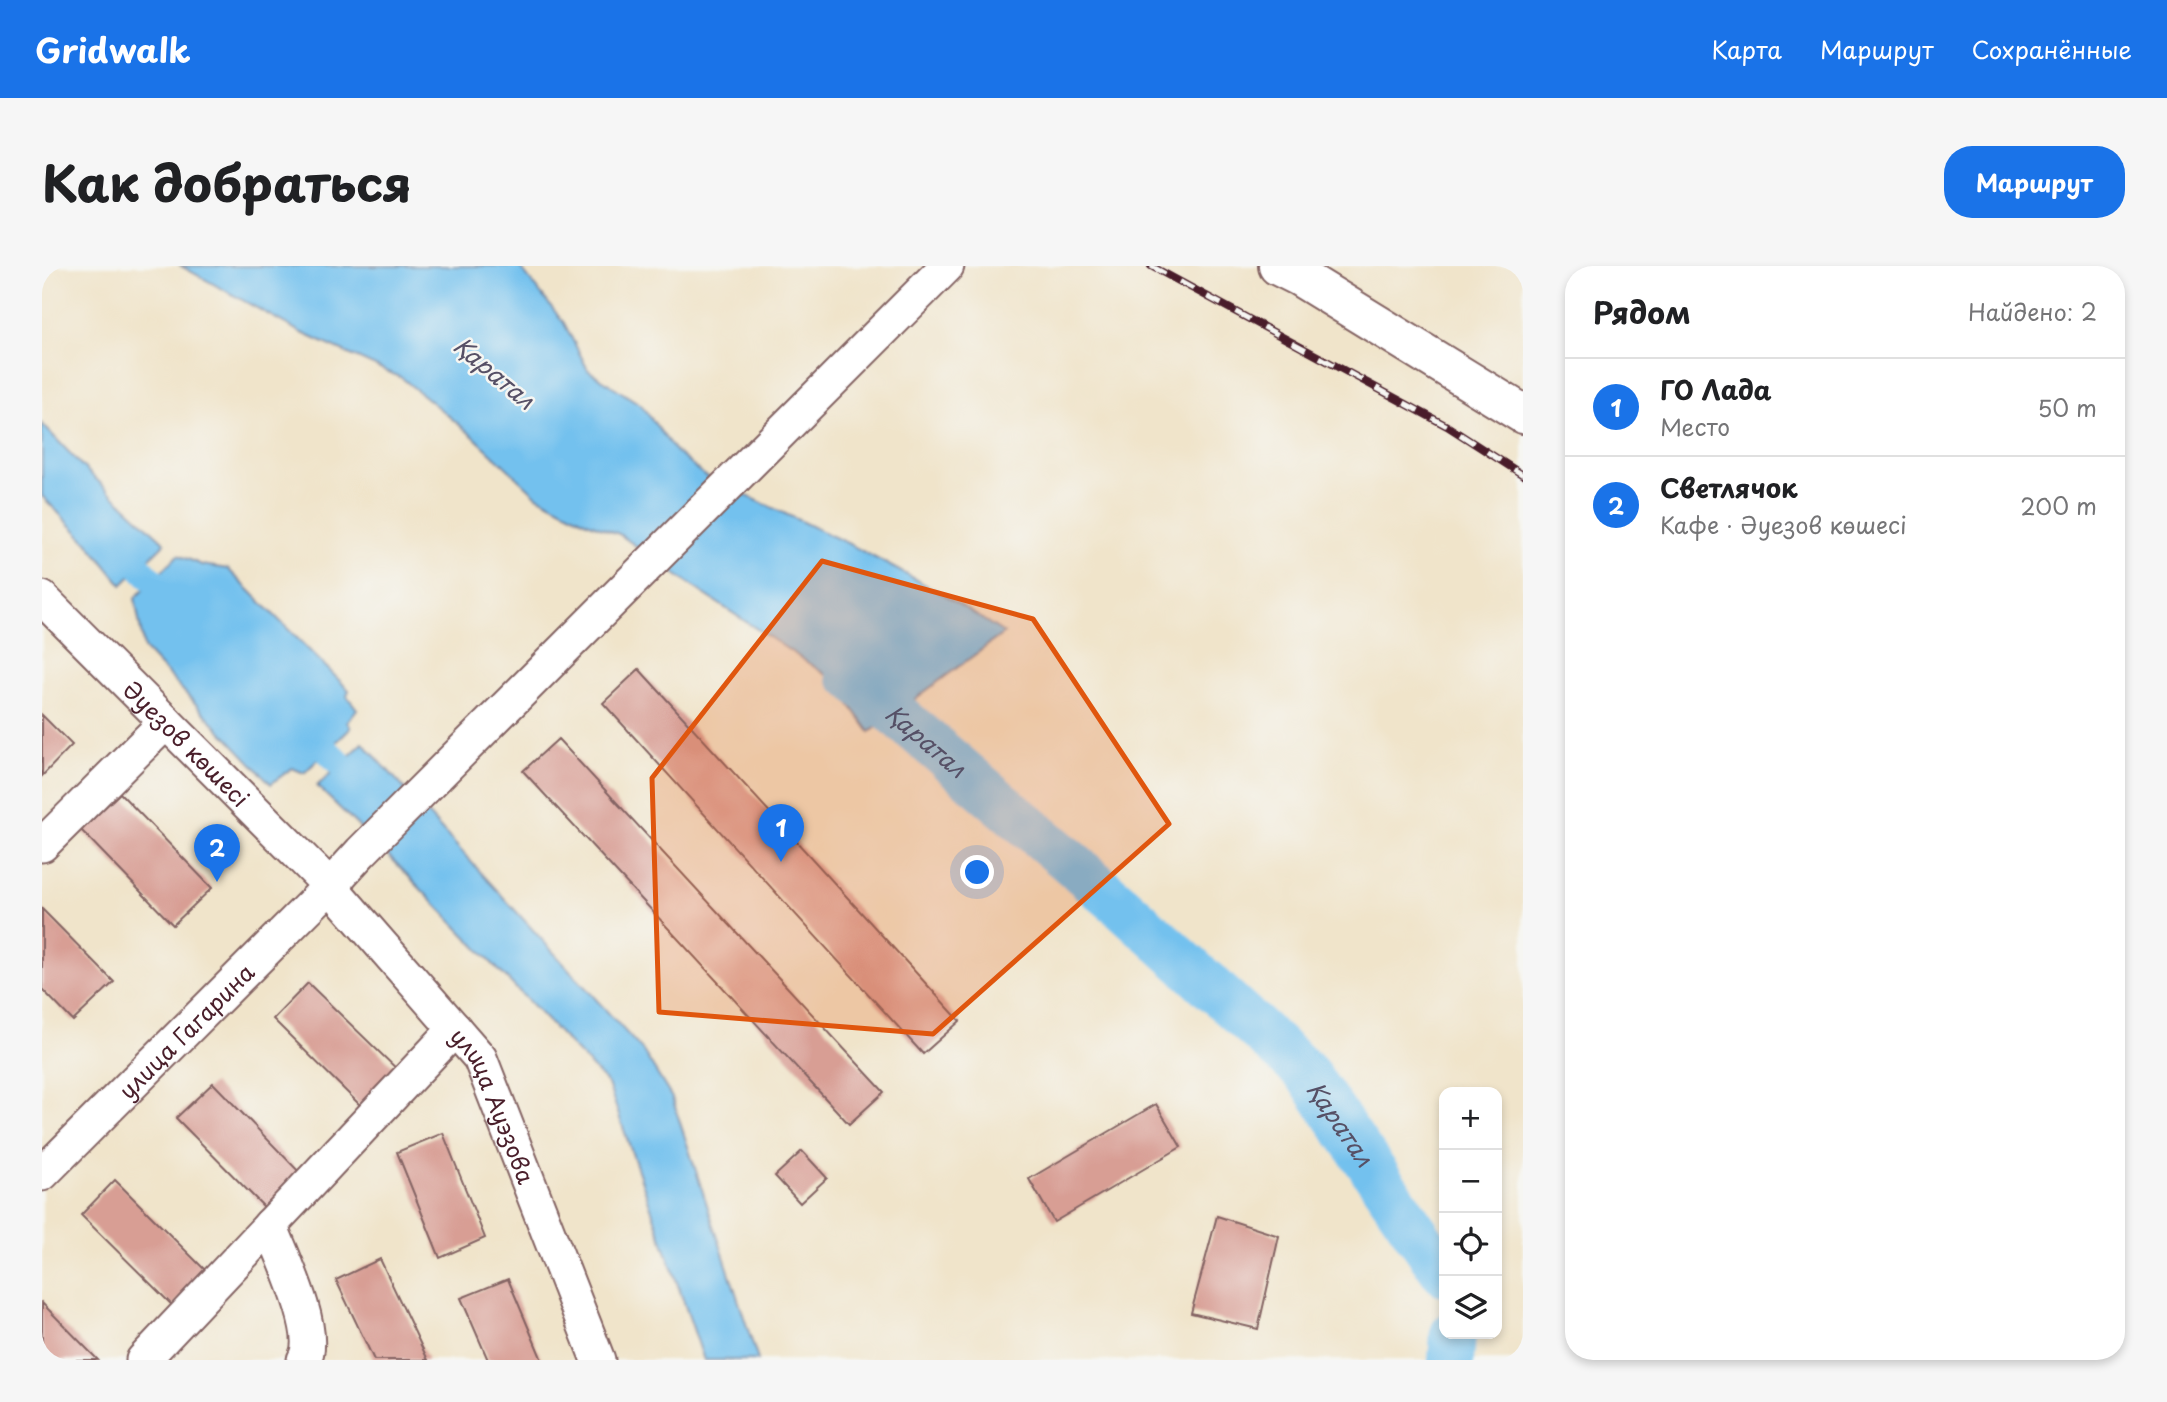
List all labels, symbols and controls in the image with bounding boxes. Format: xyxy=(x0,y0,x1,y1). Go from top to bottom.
text: Gridwalk xyxy=(35,24,191,74)
text: Карта xyxy=(1711,31,1782,67)
text: Маршрут xyxy=(1820,31,1934,67)
text: Сохранённые xyxy=(1972,31,2132,67)
text: Как добраться xyxy=(42,145,412,219)
button: Маршрут xyxy=(1944,146,2125,218)
text: Рядом xyxy=(1593,289,1691,334)
text: Найдено: 2 xyxy=(1968,294,2097,329)
water label: Қаратал xyxy=(446,327,544,417)
text: ГО Лада xyxy=(1660,370,1772,409)
text: 1 xyxy=(1611,390,1622,425)
text: 50 m xyxy=(2037,390,2097,425)
text: Место xyxy=(1660,409,1730,444)
text: Светлячок xyxy=(1660,468,1798,507)
text: 2 xyxy=(1608,488,1624,523)
text: 200 m xyxy=(2020,488,2097,523)
text: Кафе · Әуезов көшесі xyxy=(1660,507,1907,542)
street label: Әуезов көшесі xyxy=(116,672,258,814)
water label: Қаратал xyxy=(878,695,975,785)
pin: 1 xyxy=(758,804,804,862)
pin: 2 xyxy=(194,824,240,882)
your location xyxy=(960,855,994,889)
street label: улица Гагарина xyxy=(110,954,262,1106)
street label: улица Ауэзова xyxy=(443,1019,545,1189)
water label: Қаратал xyxy=(1299,1073,1383,1173)
map controls xyxy=(1439,1087,1502,1339)
button: + xyxy=(1439,1087,1502,1150)
button: − xyxy=(1439,1150,1502,1213)
button: locate xyxy=(1439,1213,1502,1276)
button: layers xyxy=(1439,1276,1502,1339)

